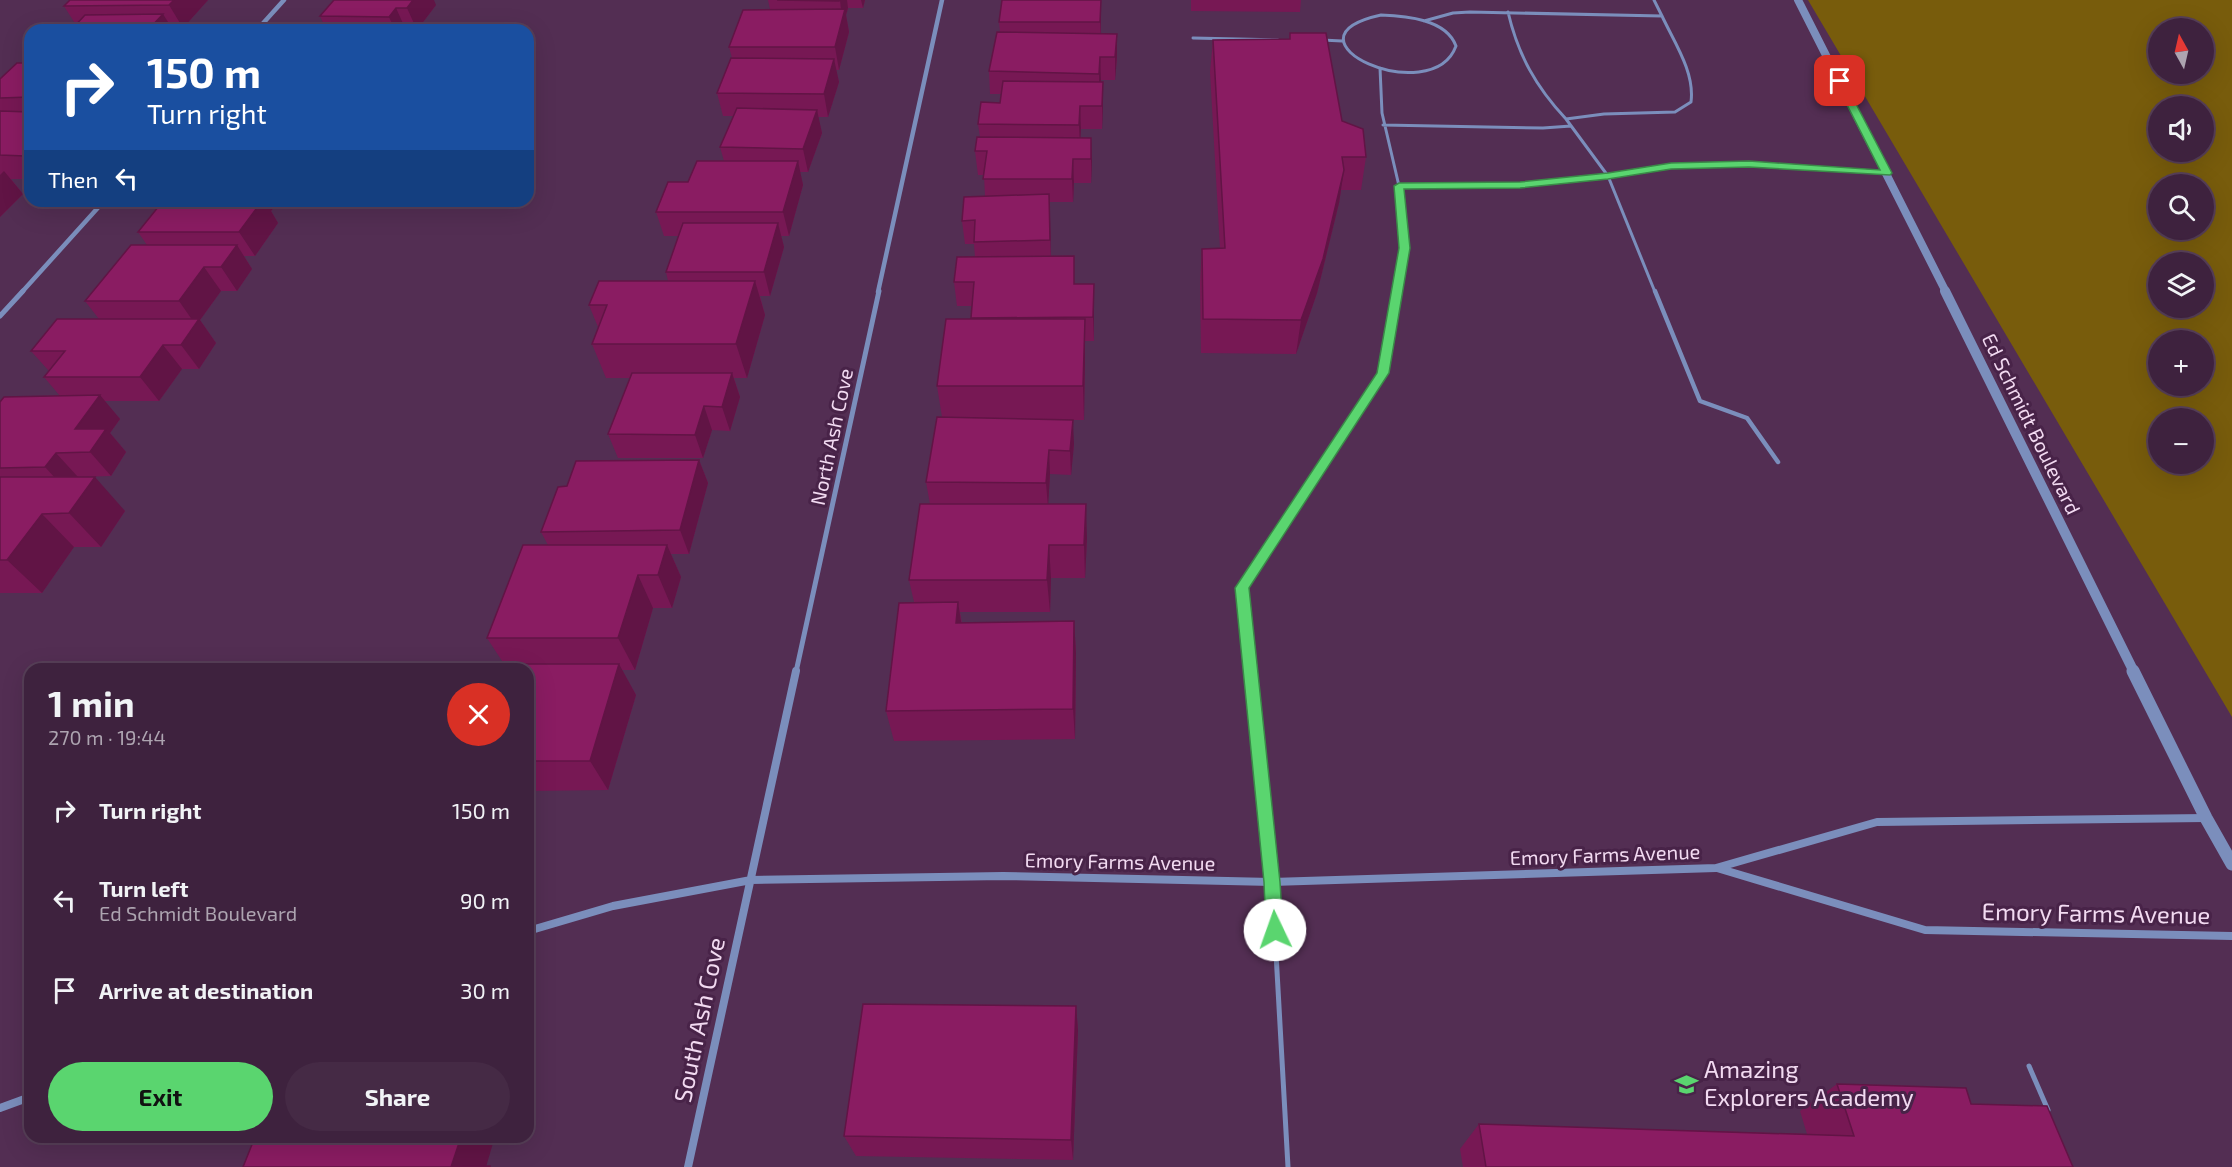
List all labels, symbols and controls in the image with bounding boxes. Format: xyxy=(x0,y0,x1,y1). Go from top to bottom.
north arrow xyxy=(2148,18,2214,84)
map controls xyxy=(2148,18,2214,474)
text: 150 m xyxy=(147,46,261,96)
icon: right xyxy=(48,48,126,126)
pin xyxy=(1814,55,1865,106)
icon: arrive xyxy=(1823,64,1856,97)
button: sound xyxy=(2148,96,2214,162)
text: Turn right xyxy=(147,97,267,129)
icon: left xyxy=(110,162,143,195)
text: Then xyxy=(48,166,98,192)
button: search xyxy=(2148,174,2214,240)
button: layers xyxy=(2148,252,2214,318)
street label: Ed Schmidt Boulevard xyxy=(1978,329,2086,518)
button: + xyxy=(2148,330,2214,396)
street label: North Ash Cove xyxy=(805,366,857,507)
button: − xyxy=(2148,408,2214,474)
text: 1 min xyxy=(48,681,135,724)
button: close xyxy=(447,683,510,746)
text: 270 m · 19:44 xyxy=(48,725,166,749)
icon: right xyxy=(48,794,81,827)
text: Turn right xyxy=(99,797,201,823)
text: 150 m xyxy=(452,797,510,823)
street label: Emory Farms Avenue xyxy=(1509,839,1701,869)
street label: Emory Farms Avenue xyxy=(1024,847,1216,875)
text: Turn left xyxy=(99,875,188,901)
icon: left xyxy=(48,884,81,917)
text: 90 m xyxy=(460,887,510,913)
street label: Emory Farms Avenue xyxy=(1981,896,2211,929)
position arrow xyxy=(1243,898,1307,962)
text: Ed Schmidt Boulevard xyxy=(99,901,297,925)
street label: South Ash Cove xyxy=(667,935,730,1105)
icon: arrive xyxy=(48,974,81,1007)
text: Arrive at destination xyxy=(99,977,313,1003)
text: 30 m xyxy=(460,977,510,1003)
place label: Amazing Explorers Academy xyxy=(1704,1054,1914,1111)
button: Exit xyxy=(48,1062,273,1131)
button: Share xyxy=(285,1062,510,1131)
school or university icon: Amazing Explorers Academy xyxy=(1673,1071,1699,1097)

